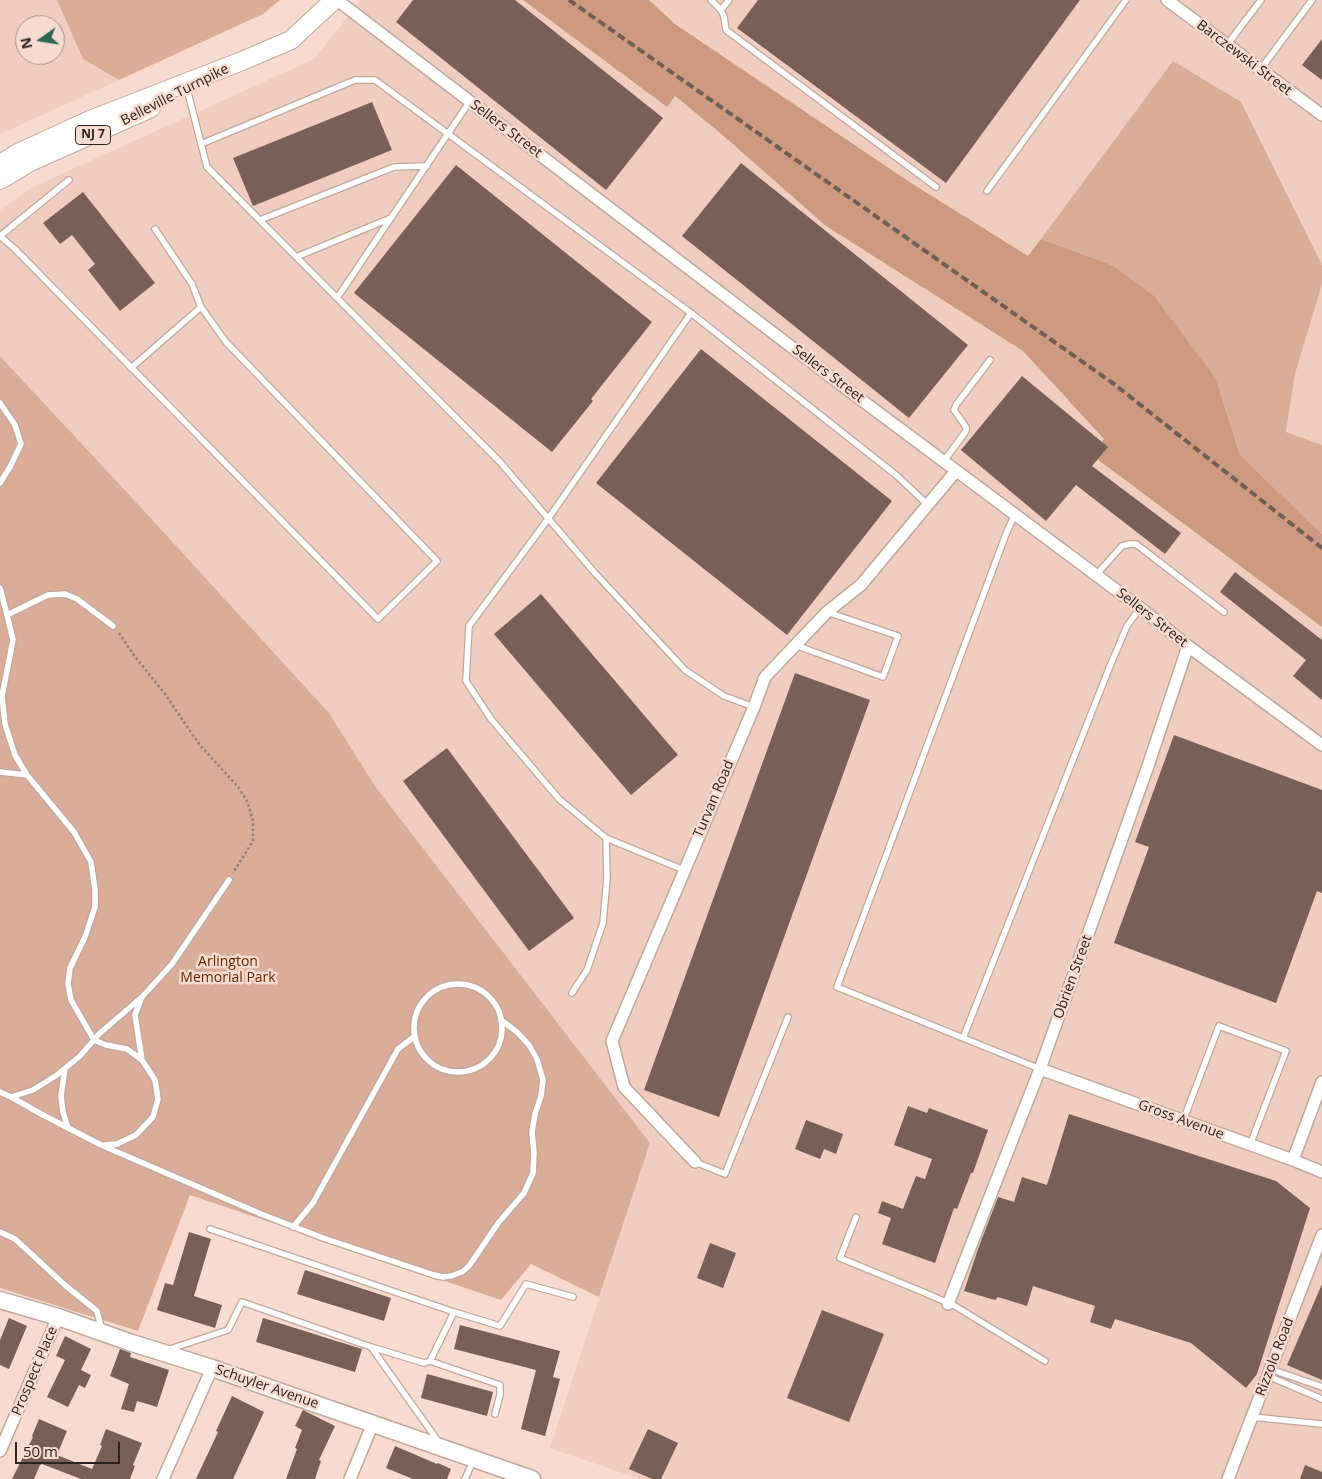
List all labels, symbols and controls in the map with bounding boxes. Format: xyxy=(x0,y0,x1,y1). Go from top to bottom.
north arrow xyxy=(15,15,65,65)
street label: Barczewski Street xyxy=(1193,17,1295,99)
text: N xyxy=(15,36,36,51)
street label: Belleville Turnpike xyxy=(118,61,232,129)
street label: Sellers Street xyxy=(467,97,545,161)
road number: NJ 7 xyxy=(76,126,110,144)
street label: Sellers Street xyxy=(789,342,867,406)
street label: Sellers Street xyxy=(1113,585,1191,651)
street label: Turvan Road xyxy=(690,758,738,840)
street label: Obrien Street xyxy=(1050,933,1096,1021)
park label: Arlington Memorial Park xyxy=(180,954,276,986)
street label: Gross Avenue xyxy=(1136,1097,1226,1143)
street label: Rizzolo Road xyxy=(1252,1315,1298,1399)
street label: Prospect Place xyxy=(9,1324,61,1418)
street label: Schuyler Avenue xyxy=(213,1361,321,1413)
scale bar xyxy=(18,1432,122,1464)
text: 50 m xyxy=(23,1441,58,1461)

